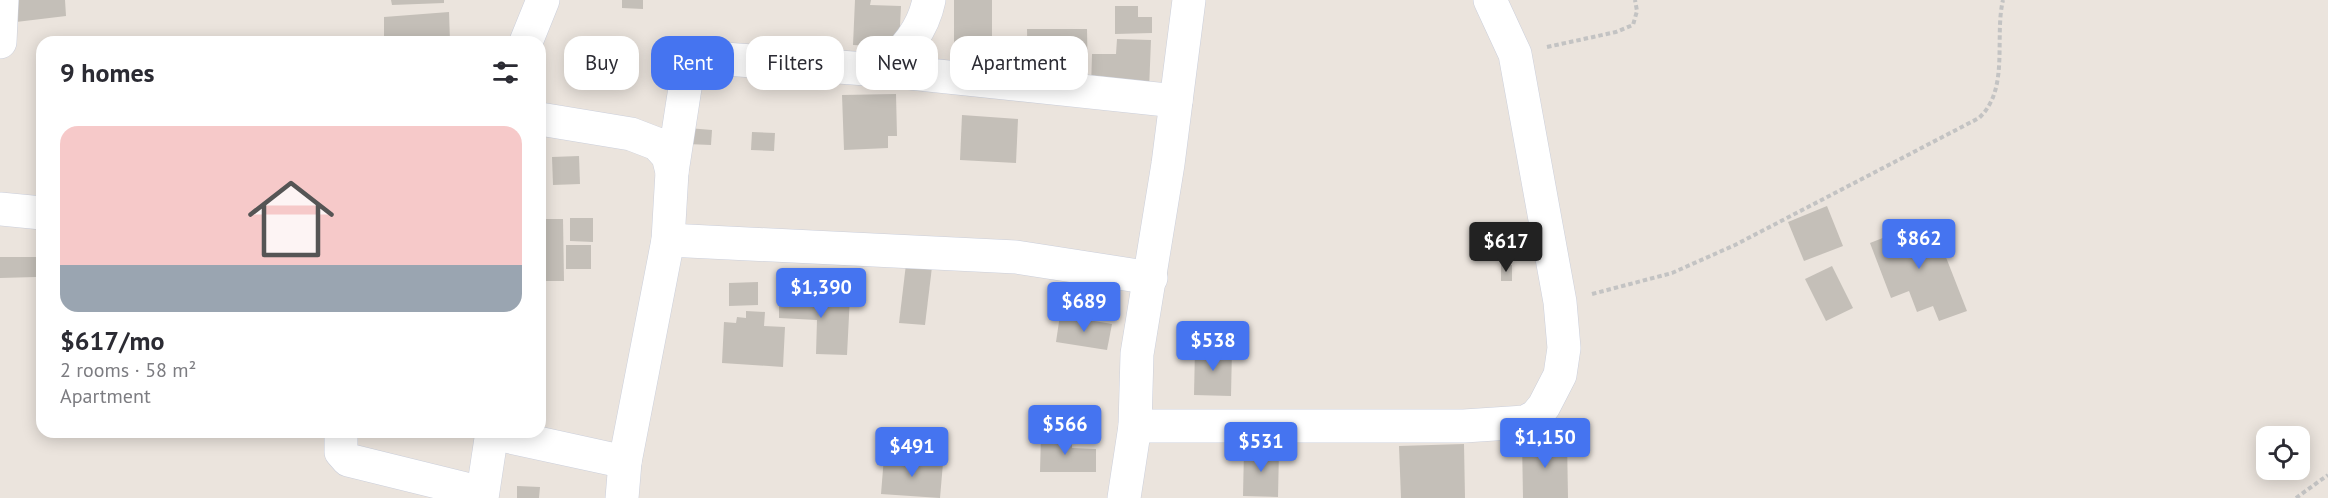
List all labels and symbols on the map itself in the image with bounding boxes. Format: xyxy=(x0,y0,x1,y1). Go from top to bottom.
pin: $862 xyxy=(1883,219,1955,270)
pin: $617 xyxy=(1470,222,1542,273)
pin: $1,390 xyxy=(772,268,870,319)
pin: $689 xyxy=(1048,282,1120,333)
pin: $538 xyxy=(1177,321,1249,372)
pin: $566 xyxy=(1029,405,1101,456)
pin: $1,150 xyxy=(1496,418,1594,469)
pin: $531 xyxy=(1225,422,1297,473)
pin: $491 xyxy=(876,427,948,478)

